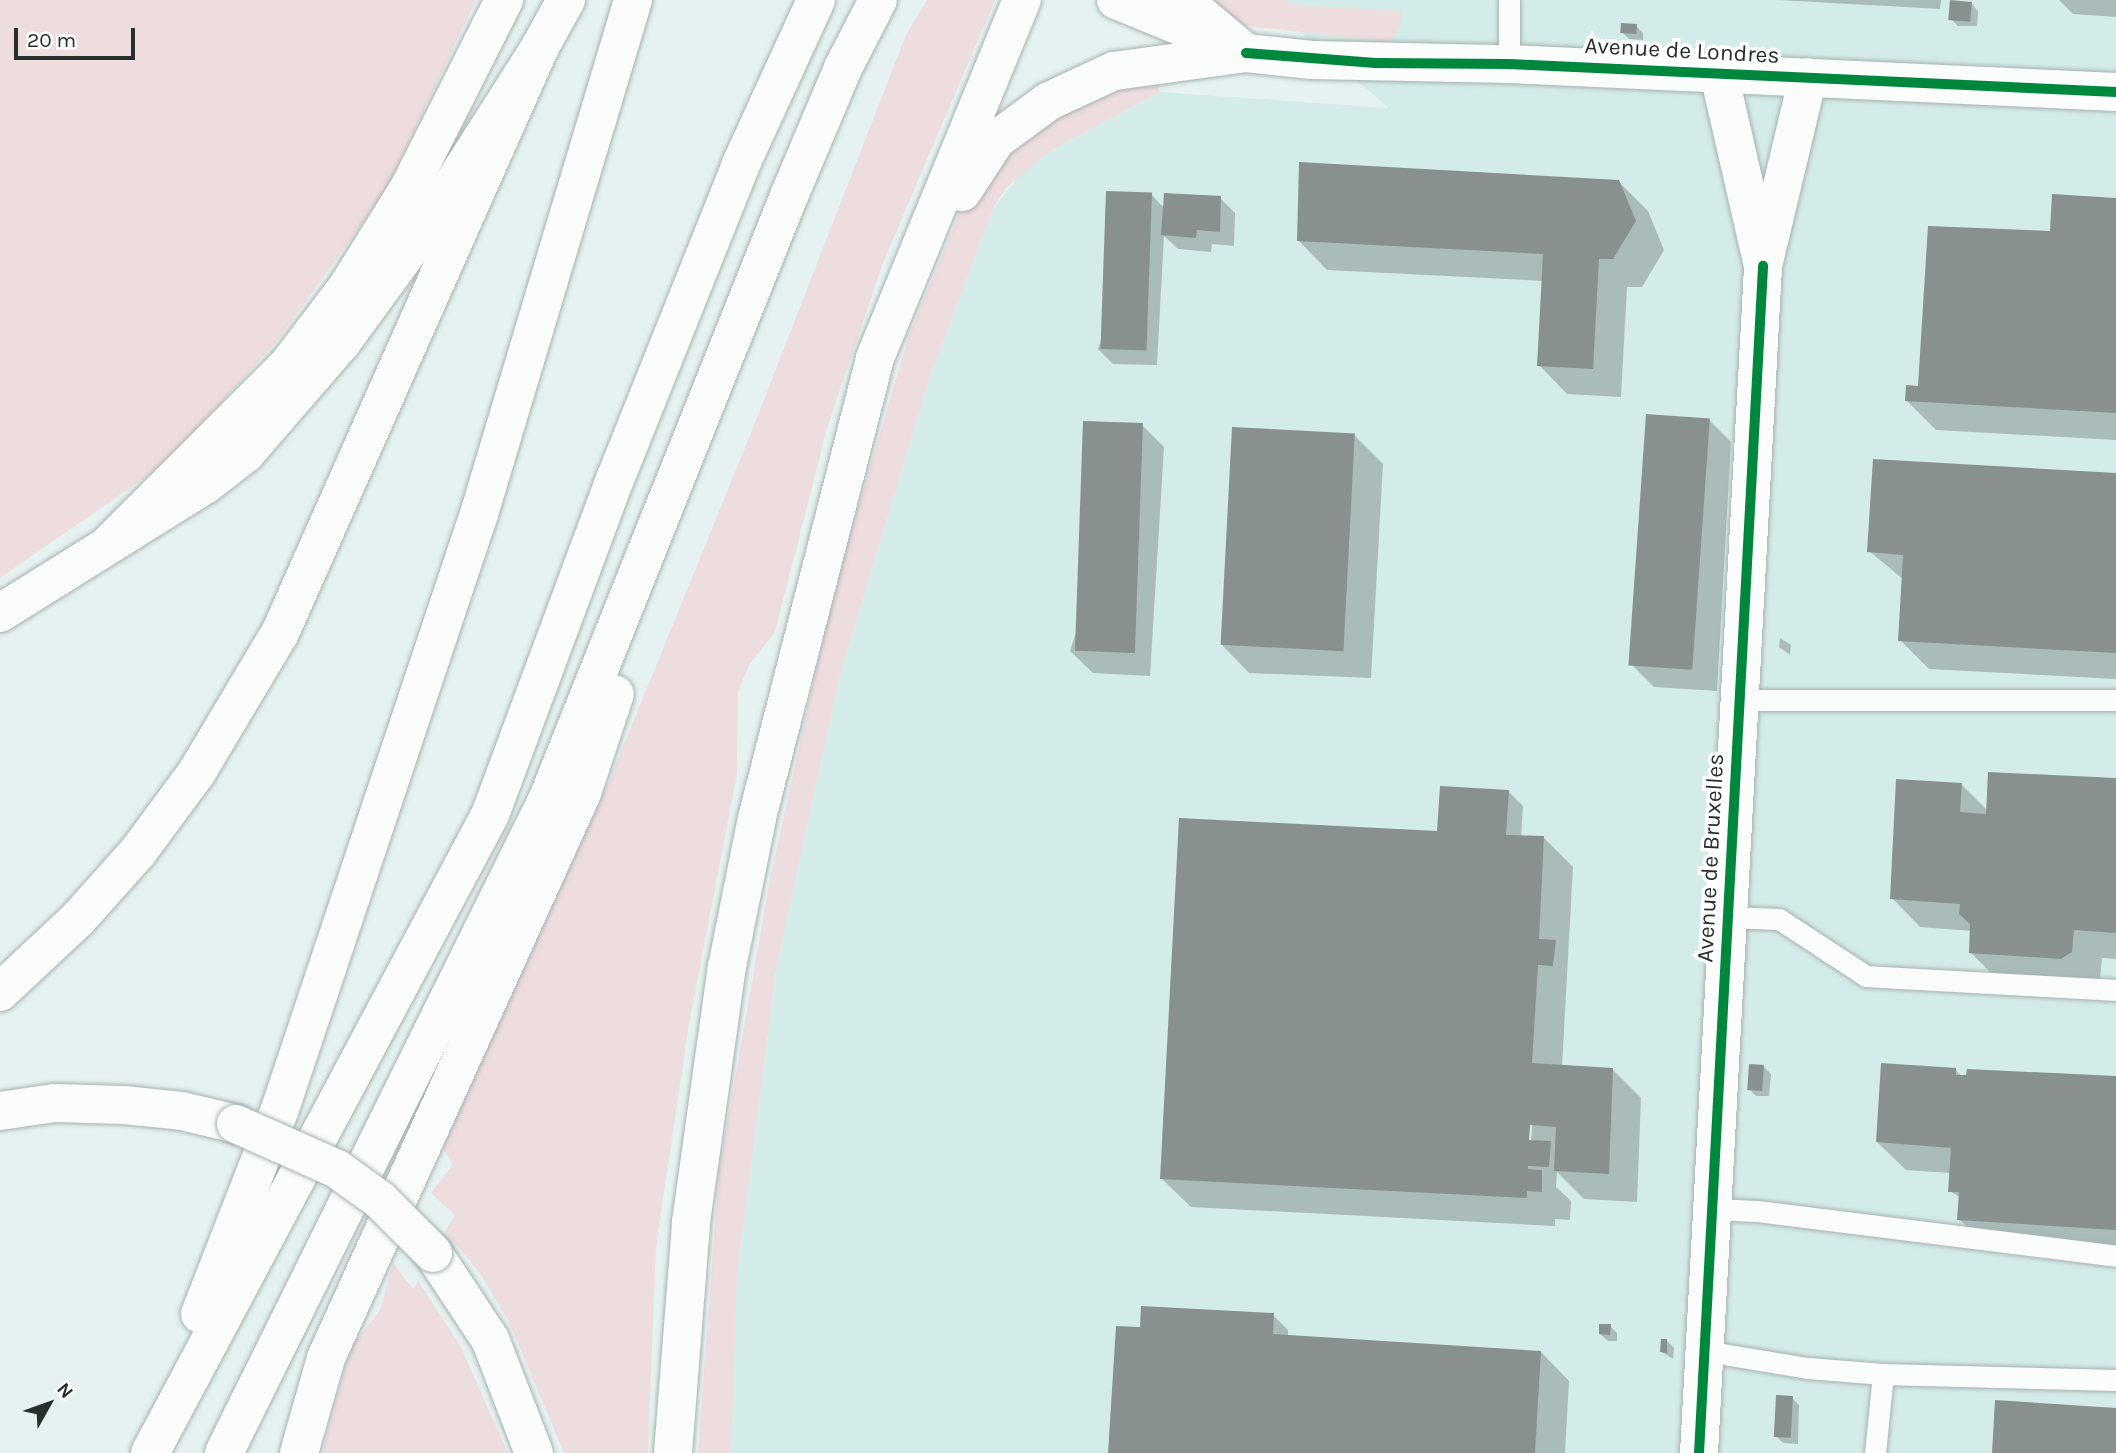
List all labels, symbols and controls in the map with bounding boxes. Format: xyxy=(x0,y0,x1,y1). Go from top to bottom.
scale bar xyxy=(18,14,138,58)
text: 20 m xyxy=(27,28,76,52)
street label: Avenue de Londres xyxy=(1584,32,1780,70)
street label: Avenue de Bruxelles xyxy=(1692,753,1730,963)
north arrow xyxy=(14,1369,84,1439)
text: N xyxy=(52,1378,78,1403)

